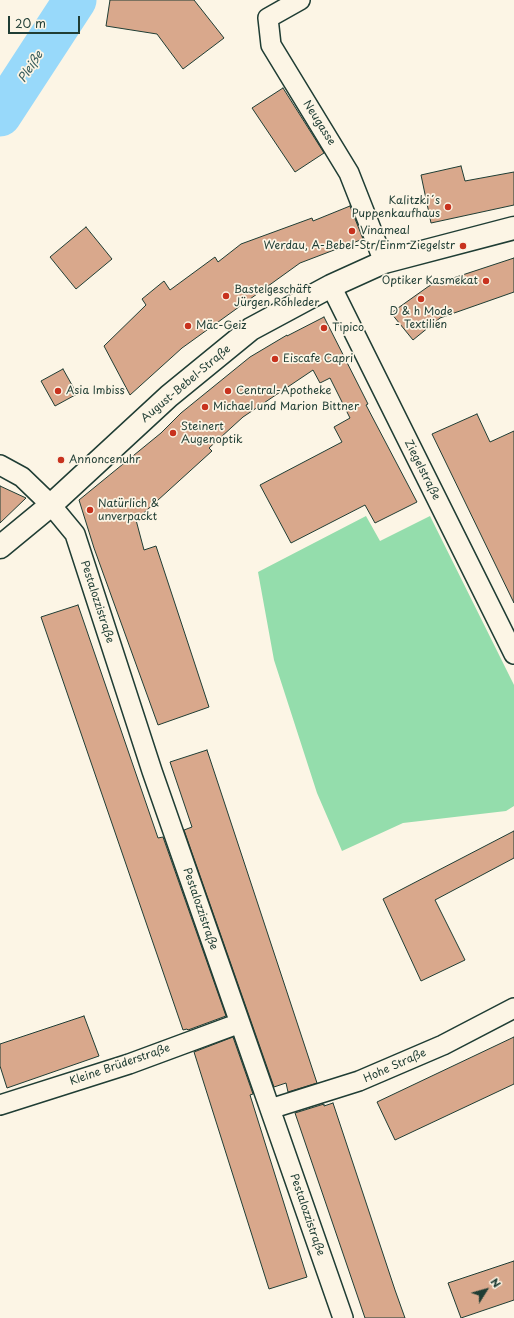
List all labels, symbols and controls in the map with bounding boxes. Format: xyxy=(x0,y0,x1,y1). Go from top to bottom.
scale bar xyxy=(10,8,82,34)
text: 20 m xyxy=(15,14,46,32)
water label: Pleiße xyxy=(16,49,46,85)
street label: Neugasse xyxy=(300,98,338,148)
place label: Kalitzki´s Puppenkaufhaus xyxy=(352,194,440,220)
marker: Kalitzki´s Puppenkaufhaus xyxy=(443,202,453,212)
place label: Vinameal xyxy=(360,224,410,238)
marker: Vinameal xyxy=(347,226,357,236)
place label: Werdau, A-Bebel-Str/Einm Ziegelstr xyxy=(263,239,455,253)
marker: Werdau, A-Bebel-Str/Einm Ziegelstr xyxy=(458,241,468,251)
place label: Optiker Kasmekat xyxy=(382,274,478,288)
marker: Optiker Kasmekat xyxy=(481,276,491,286)
place label: Bastelgeschäft Jürgen Rohleder xyxy=(234,283,319,309)
marker: Bastelgeschäft Jürgen Rohleder xyxy=(221,291,231,301)
marker: D & h Mode - Textilien xyxy=(416,294,426,304)
place label: D & h Mode - Textilien xyxy=(390,305,452,331)
place label: Mäc-Geiz xyxy=(196,319,246,333)
marker: Mäc-Geiz xyxy=(183,321,193,331)
place label: Tipico xyxy=(332,321,364,335)
marker: Tipico xyxy=(319,323,329,333)
street label: August-Bebel-Straße xyxy=(138,343,234,425)
place label: Eiscafe Capri xyxy=(283,352,353,366)
marker: Eiscafe Capri xyxy=(270,354,280,364)
place label: Asia Imbiss xyxy=(66,384,125,398)
place label: Central-Apotheke xyxy=(236,384,331,398)
marker: Asia Imbiss xyxy=(53,386,63,396)
marker: Central-Apotheke xyxy=(223,386,233,396)
place label: Michael und Marion Bittner xyxy=(213,400,359,414)
marker: Michael und Marion Bittner xyxy=(200,402,210,412)
place label: Steinert Augenoptik xyxy=(181,420,243,446)
marker: Steinert Augenoptik xyxy=(168,428,178,438)
street label: Ziegelstraße xyxy=(401,438,443,502)
place label: Annoncenuhr xyxy=(69,453,140,467)
marker: Annoncenuhr xyxy=(56,455,66,465)
place label: Natürlich & unverpackt xyxy=(98,497,159,523)
marker: Natürlich & unverpackt xyxy=(85,505,95,515)
street label: Pestalozzistraße xyxy=(77,559,117,645)
street label: Pestalozzistraße xyxy=(180,866,220,952)
street label: Kleine Brüderstraße xyxy=(68,1042,172,1088)
street label: Hohe Straße xyxy=(362,1046,428,1086)
street label: Pestalozzistraße xyxy=(287,1172,327,1258)
north arrow xyxy=(466,1270,506,1310)
text: N xyxy=(487,1274,505,1291)

